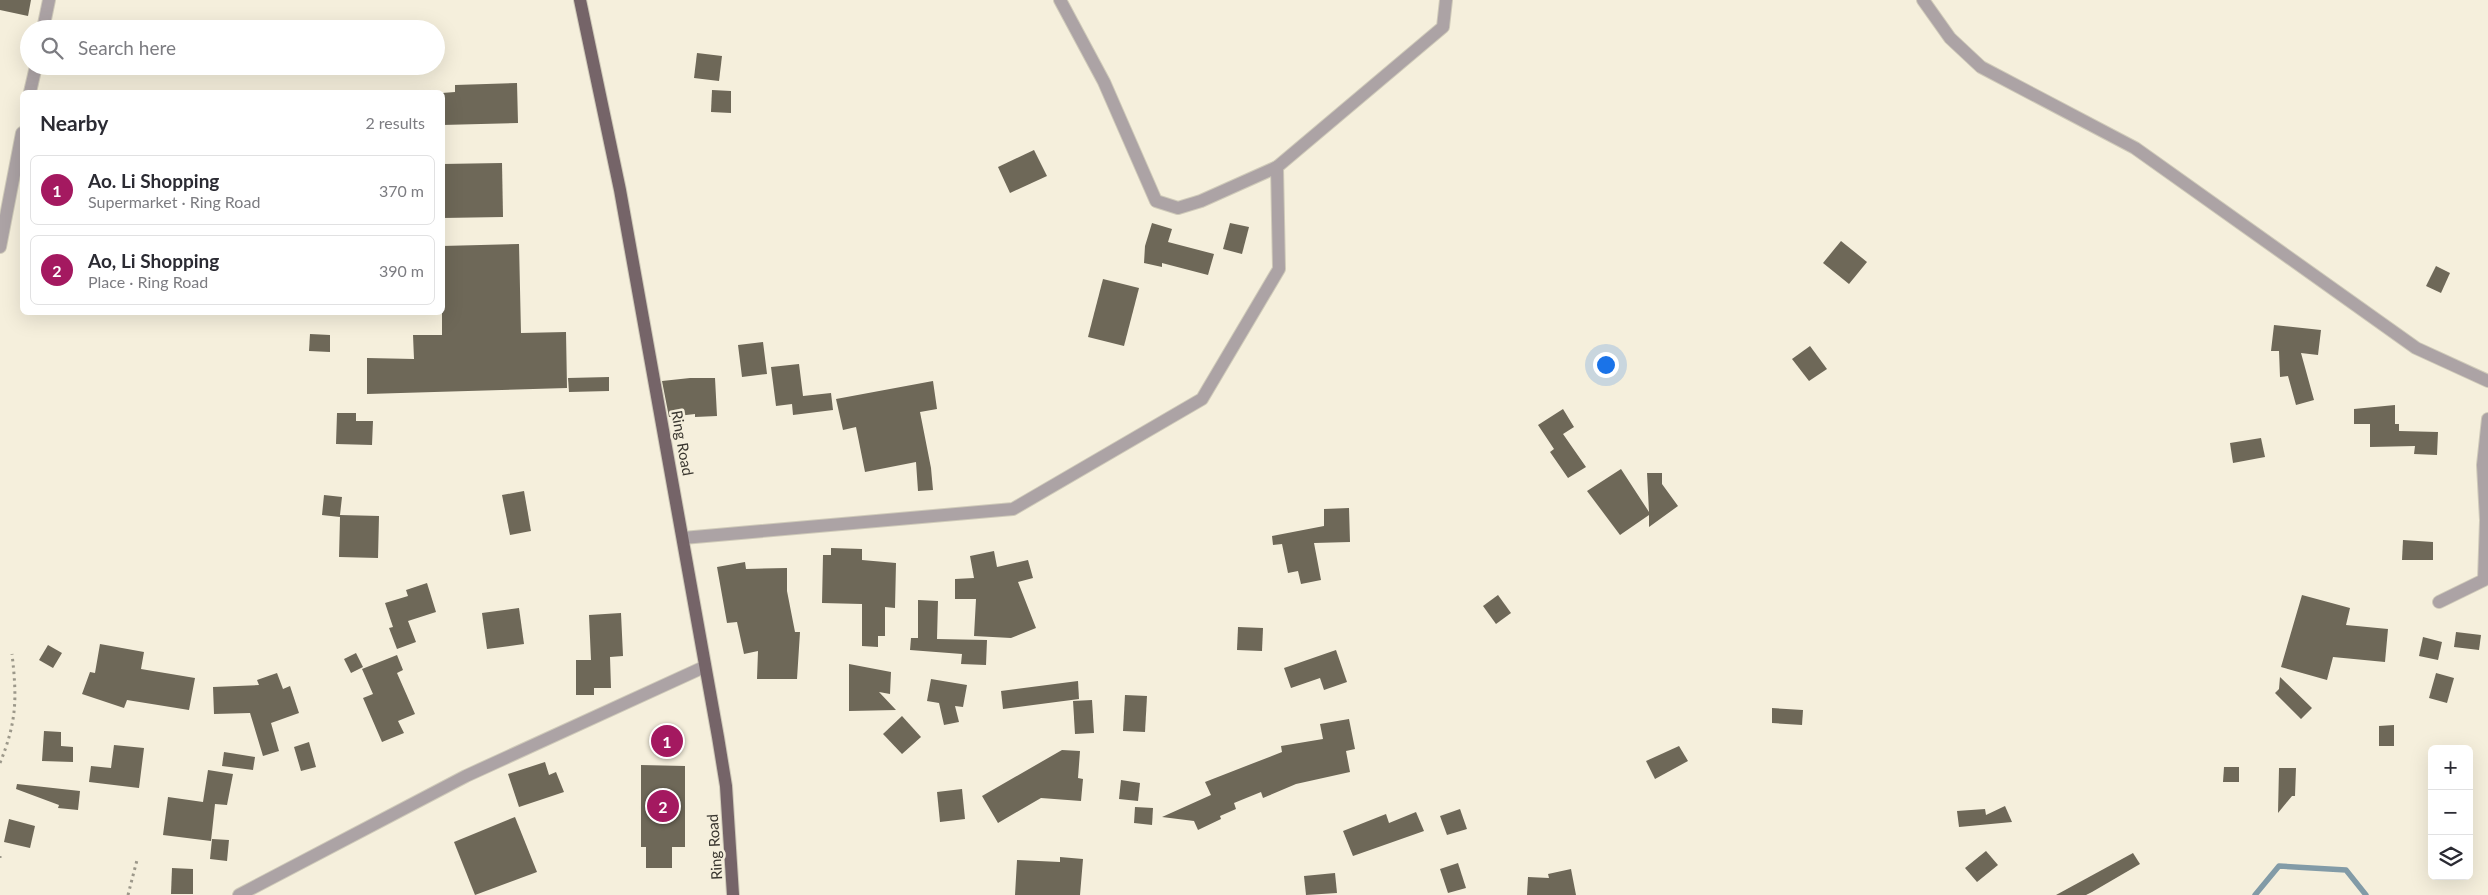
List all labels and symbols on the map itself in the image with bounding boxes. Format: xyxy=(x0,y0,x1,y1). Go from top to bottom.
your location xyxy=(1593,352,1619,378)
street label: Ring Road xyxy=(668,409,698,477)
pin: 1 xyxy=(651,722,683,760)
pin: 2 xyxy=(647,787,679,825)
street label: Ring Road xyxy=(703,813,725,881)

